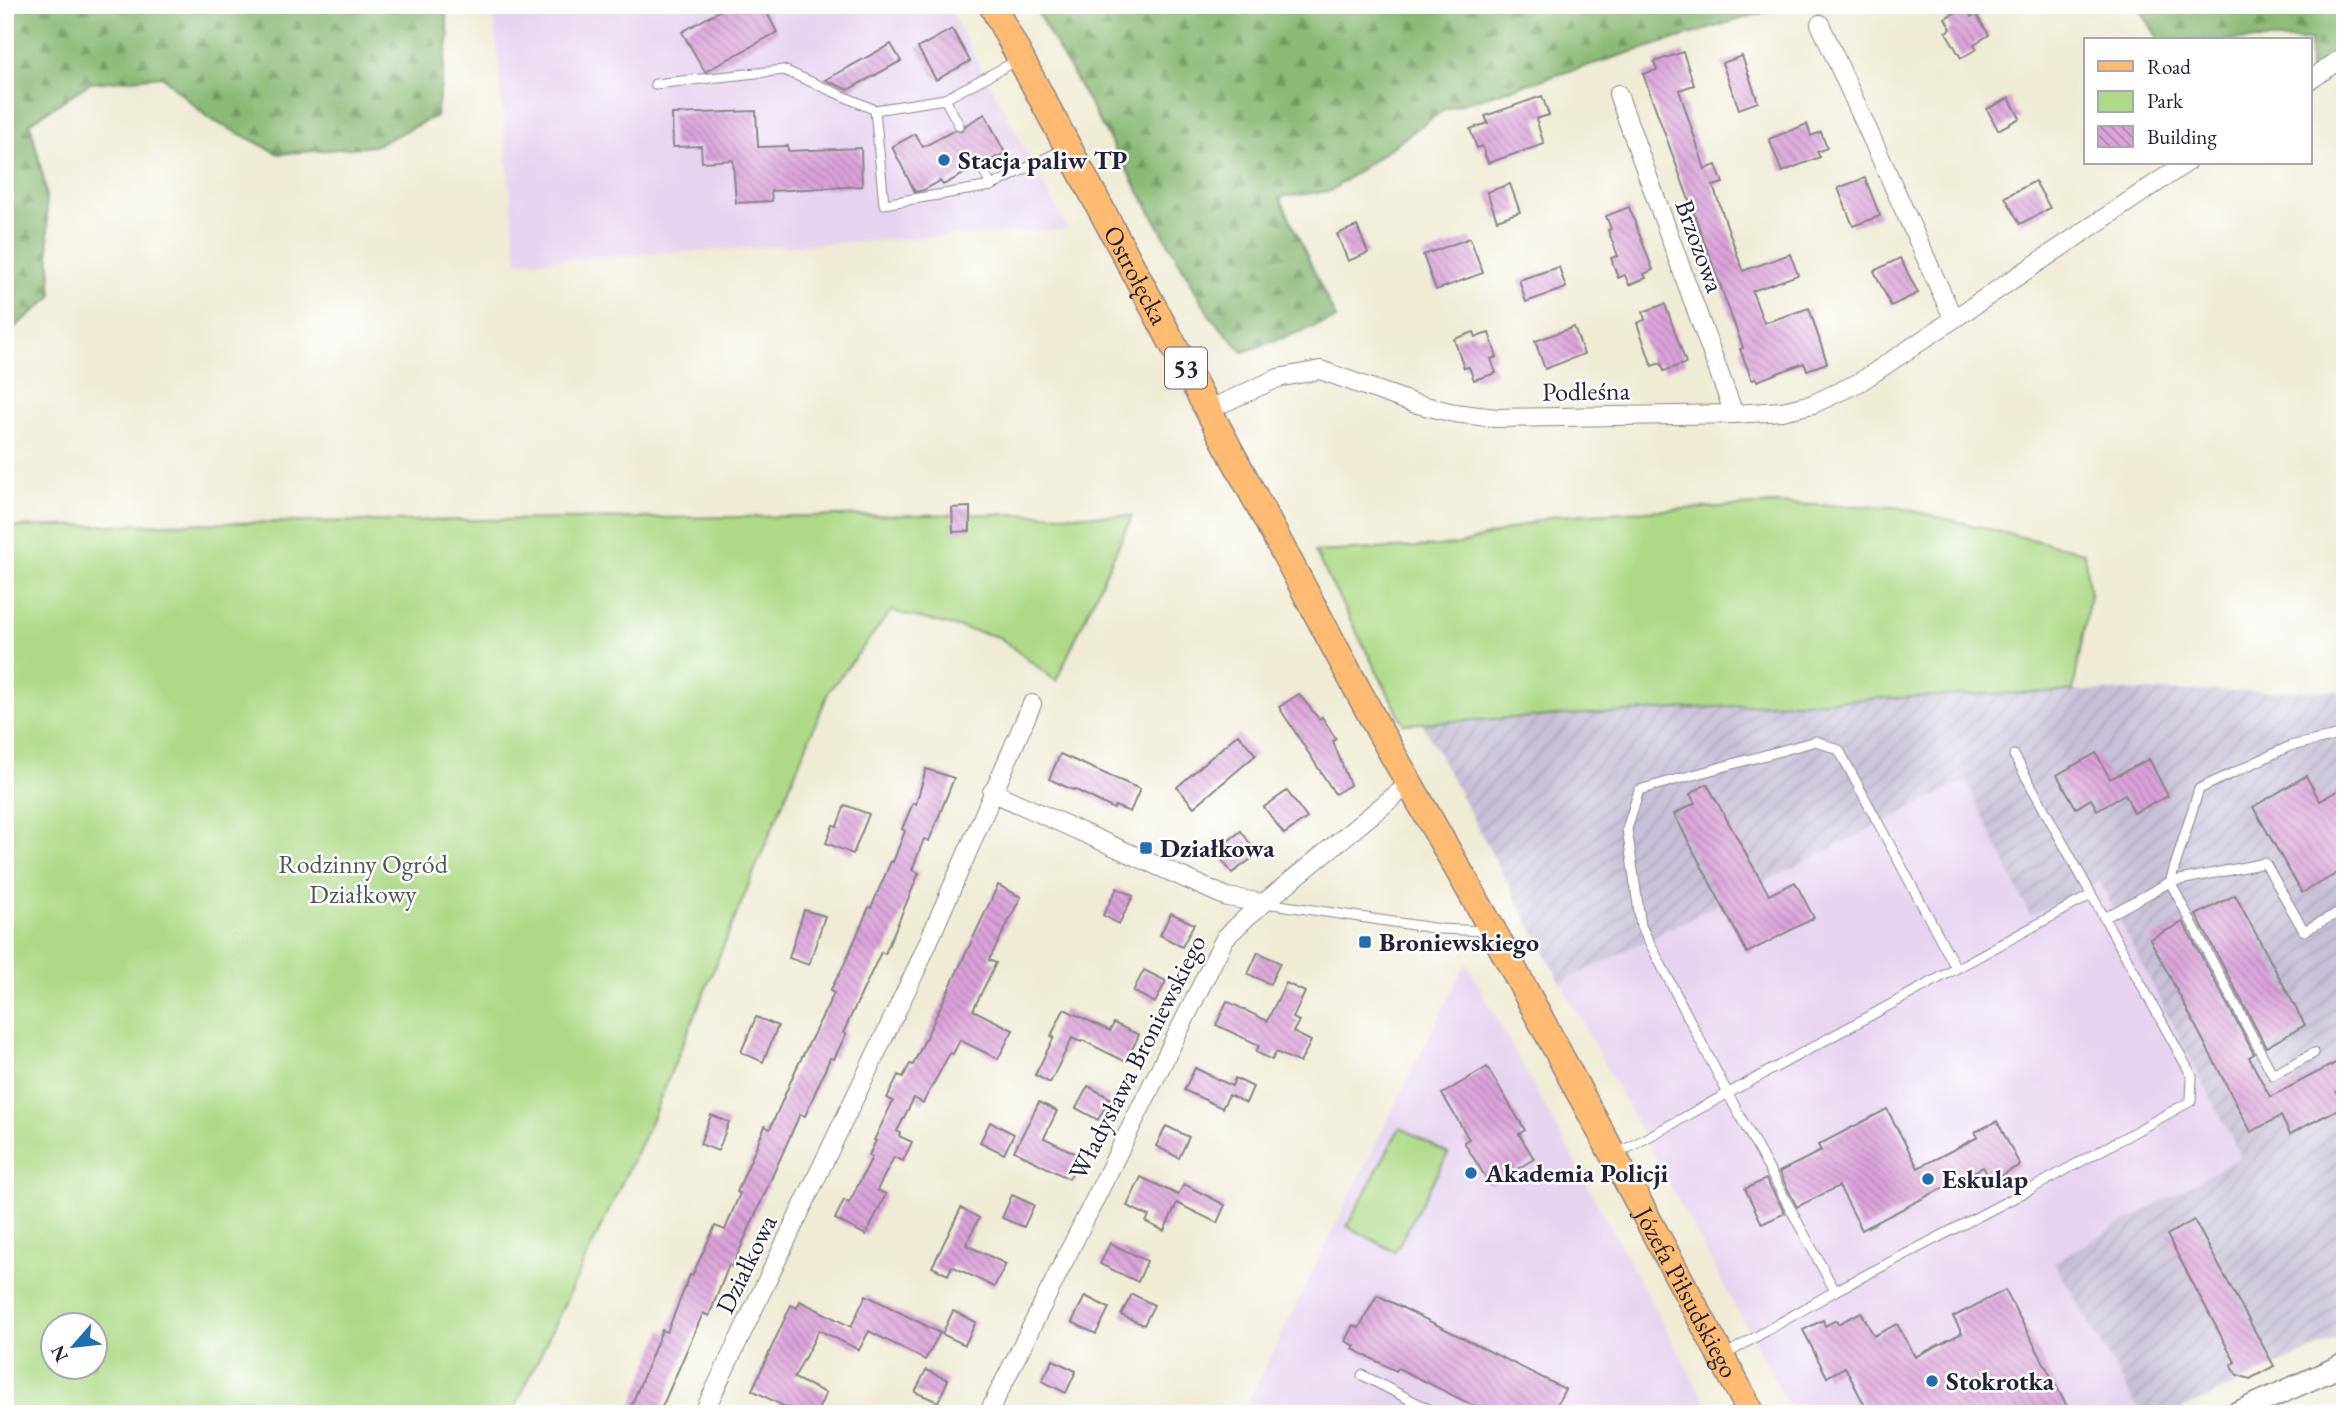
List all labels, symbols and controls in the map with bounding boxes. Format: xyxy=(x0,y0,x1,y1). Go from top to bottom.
legend xyxy=(2084,38,2312,164)
text: Road xyxy=(2147,53,2191,80)
text: Park xyxy=(2147,87,2184,114)
text: Building xyxy=(2147,123,2217,150)
place label: Stacja paliw TP xyxy=(958,143,1128,177)
marker: Stacja paliw TP xyxy=(936,152,952,168)
street label: Brzozowa xyxy=(1668,195,1733,298)
street label: Ostrołęcka xyxy=(1096,219,1177,331)
road number: 53 xyxy=(1165,348,1207,388)
street label: Podleśna xyxy=(1542,373,1631,409)
place label: Działkowa xyxy=(1160,831,1275,865)
marker: Działkowa xyxy=(1138,840,1154,856)
park label: Rodzinny Ogród Działkowy xyxy=(278,847,449,911)
place label: Broniewskiego xyxy=(1379,925,1539,959)
street label: Władysława Broniewskiego xyxy=(1060,929,1214,1185)
marker: Broniewskiego xyxy=(1357,934,1373,950)
place label: Akademia Policji xyxy=(1484,1156,1669,1190)
place label: Eskulap xyxy=(1942,1162,2028,1196)
marker: Akademia Policji xyxy=(1463,1165,1479,1181)
marker: Eskulap xyxy=(1920,1171,1936,1187)
street label: Józefa Piłsudskiego xyxy=(1626,1199,1746,1384)
street label: Działkowa xyxy=(708,1208,785,1319)
north arrow xyxy=(38,1310,108,1380)
text: N xyxy=(44,1341,74,1366)
place label: Stokrotka xyxy=(1946,1364,2055,1398)
marker: Stokrotka xyxy=(1924,1373,1940,1389)

